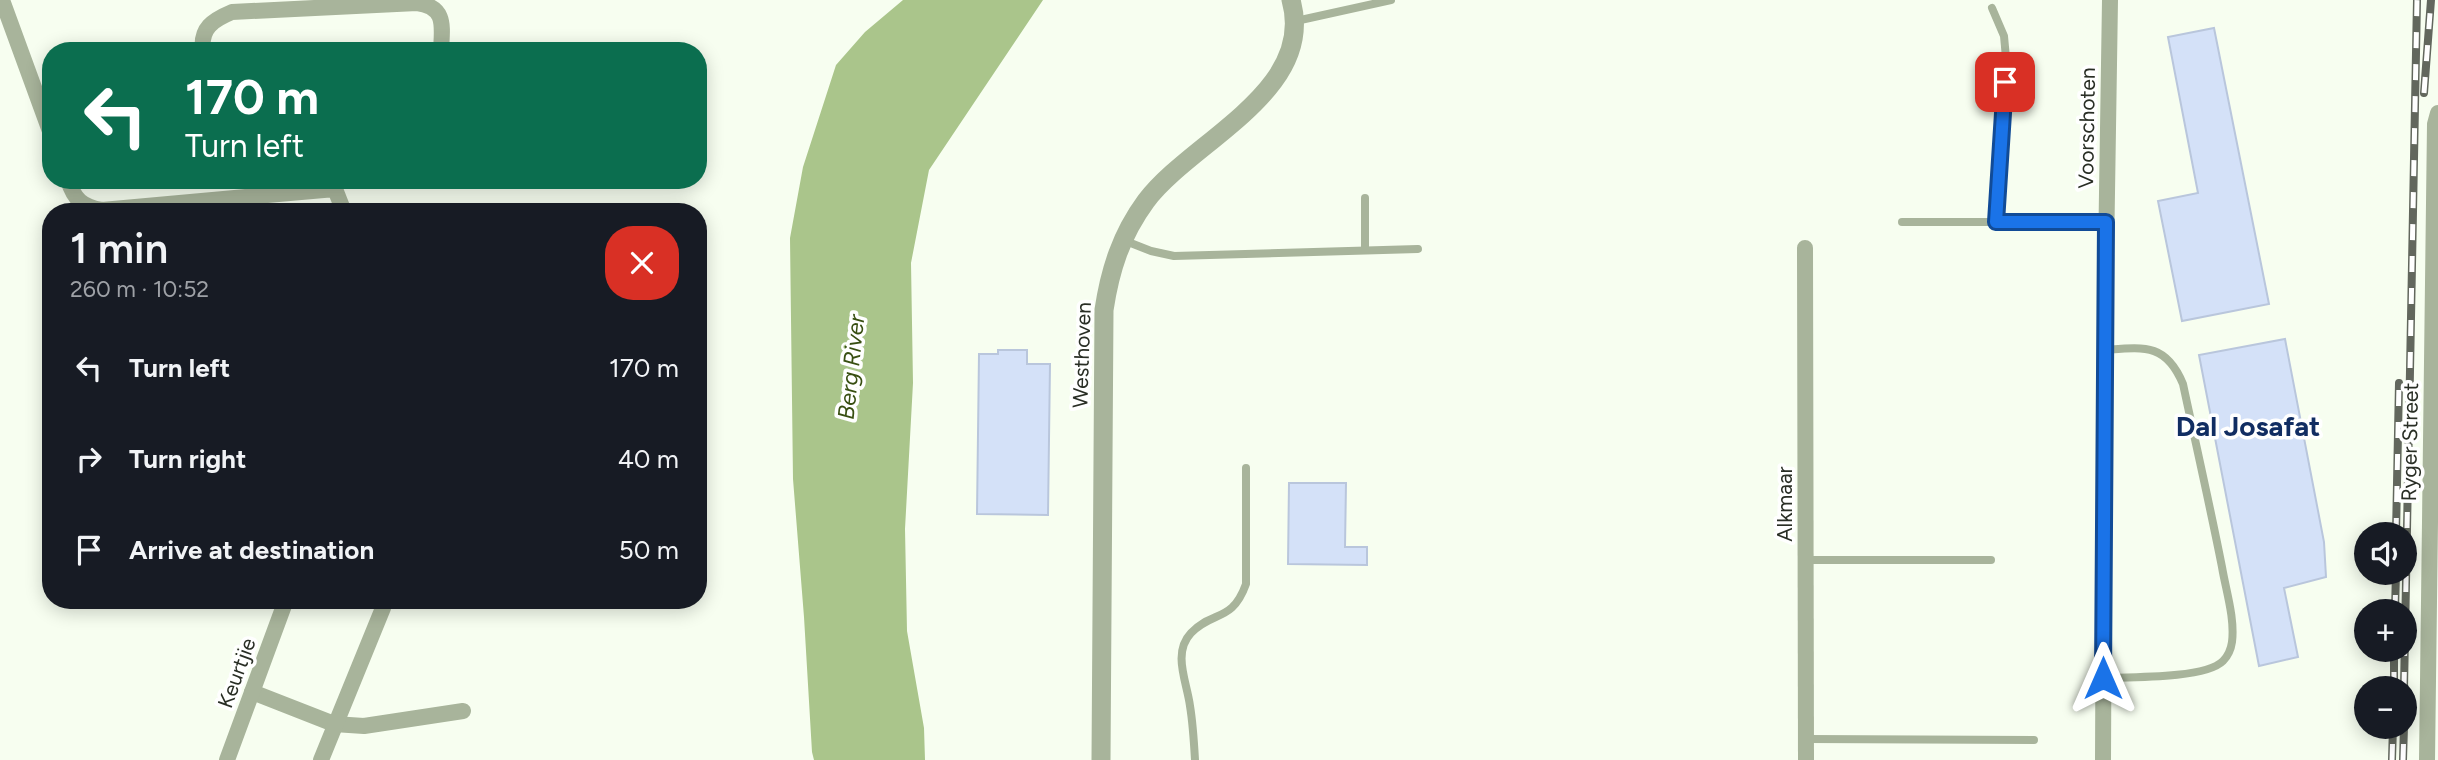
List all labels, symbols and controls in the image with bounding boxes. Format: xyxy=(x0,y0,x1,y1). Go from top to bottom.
pin xyxy=(1975,52,2035,112)
icon: arrive xyxy=(1986,63,2024,101)
text: 170 m xyxy=(185,67,319,126)
street label: Voorschoten xyxy=(2073,67,2100,189)
icon: left xyxy=(70,70,161,161)
text: Turn left xyxy=(185,127,304,165)
text: 1 min xyxy=(70,223,168,274)
button: close xyxy=(605,226,679,300)
text: 260 m · 10:52 xyxy=(70,275,209,303)
street label: Westhoven xyxy=(1067,302,1096,408)
water label: Berg River xyxy=(832,312,871,421)
icon: left xyxy=(70,349,108,387)
text: Turn left xyxy=(129,352,230,384)
text: 170 m xyxy=(609,352,679,384)
street label: Ryger Street xyxy=(2396,382,2423,502)
district label: Dal Josafat xyxy=(2176,409,2320,443)
icon: right xyxy=(70,440,108,478)
text: Turn right xyxy=(129,443,246,475)
text: 40 m xyxy=(618,443,679,475)
street label: Alkmaar xyxy=(1772,466,1797,542)
map controls xyxy=(2354,522,2417,739)
button: sound xyxy=(2354,522,2417,585)
icon: arrive xyxy=(70,531,108,569)
text: Arrive at destination xyxy=(129,534,374,566)
text: 50 m xyxy=(619,534,679,566)
button: + xyxy=(2354,599,2417,662)
street label: Keurtjie xyxy=(212,634,261,711)
position arrow xyxy=(2066,641,2140,715)
button: − xyxy=(2354,676,2417,739)

